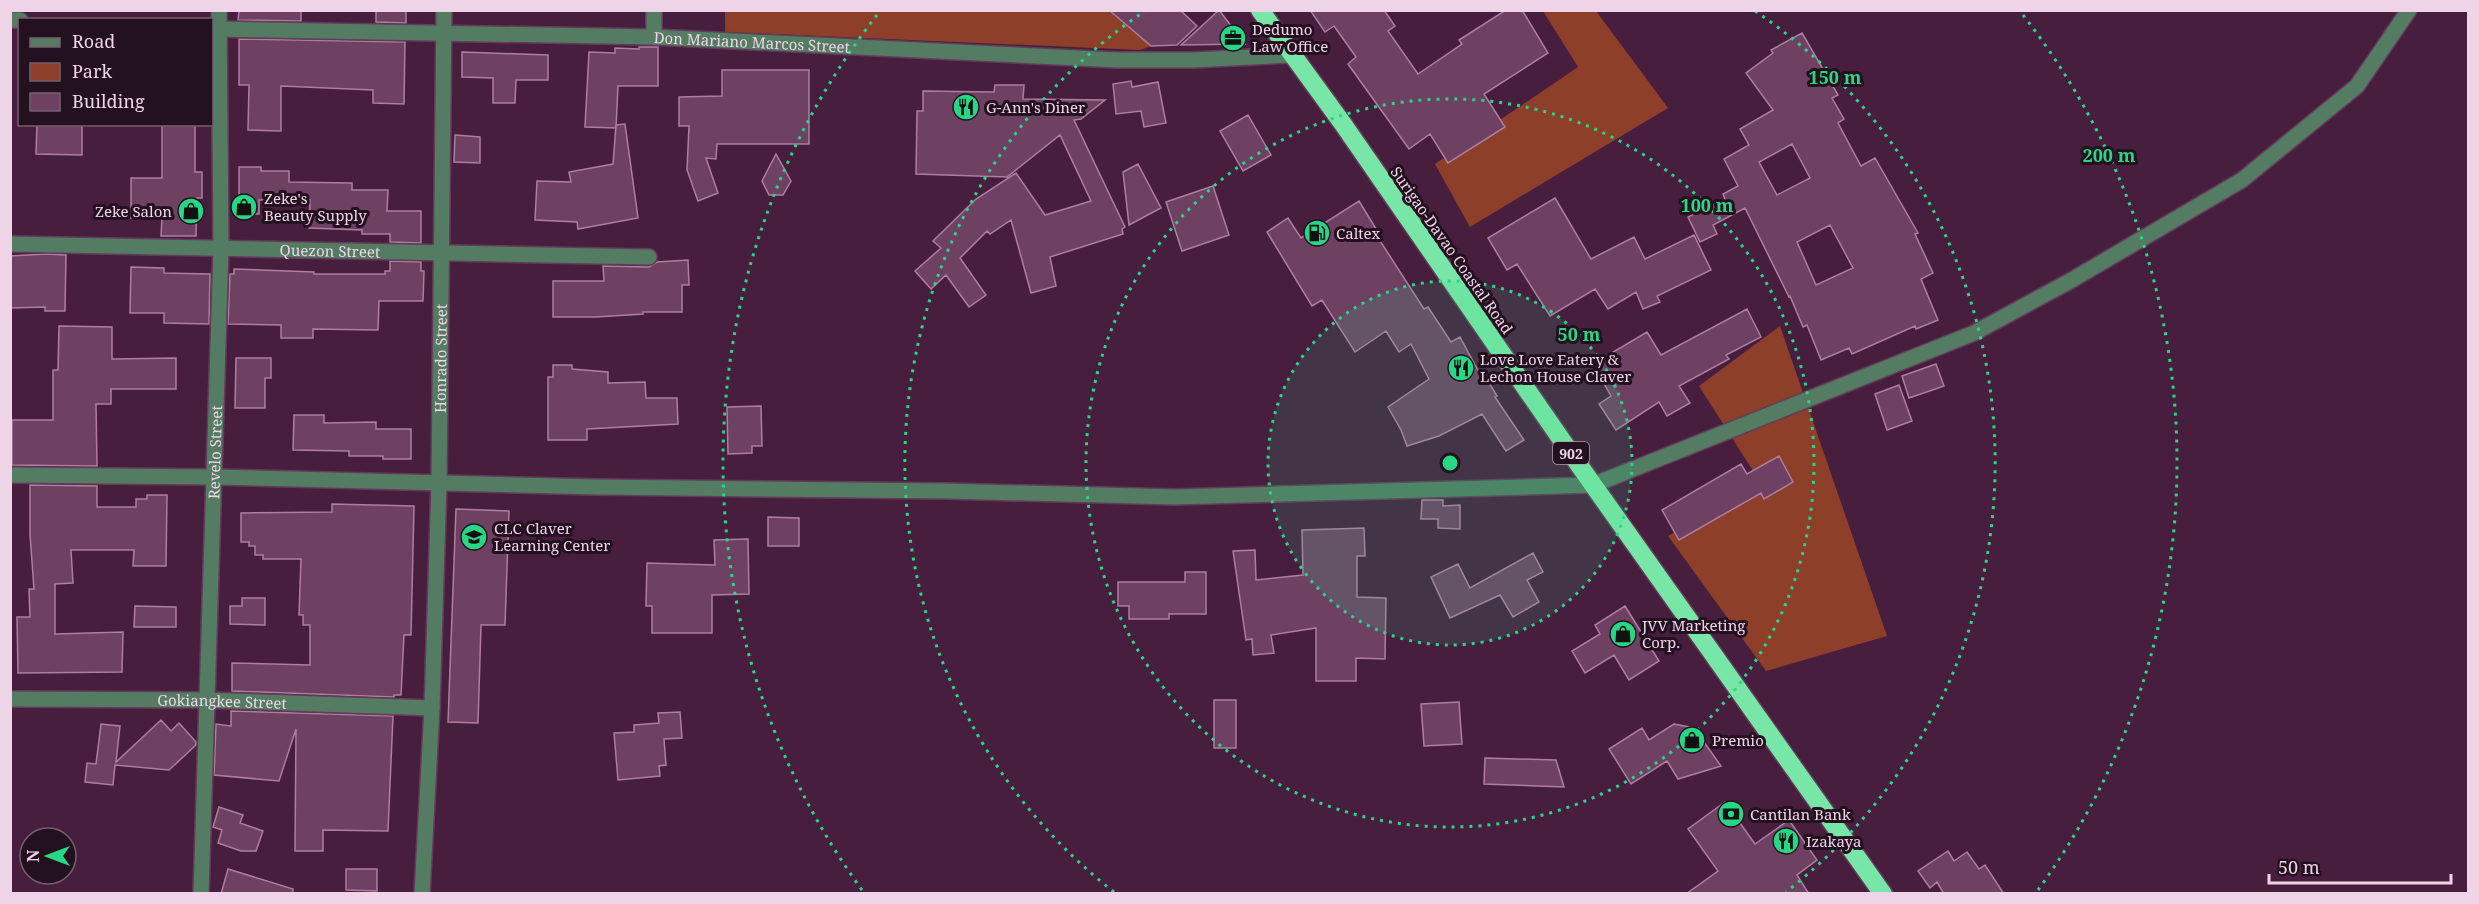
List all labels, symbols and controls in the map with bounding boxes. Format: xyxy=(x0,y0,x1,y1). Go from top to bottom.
legend xyxy=(18,18,213,126)
place label: Dedumo Law Office xyxy=(1252,19,1328,56)
office icon: Dedumo Law Office xyxy=(1218,23,1248,53)
street label: Don Mariano Marcos Street xyxy=(653,27,850,57)
text: Road xyxy=(72,29,115,53)
text: Park xyxy=(72,59,112,83)
text: 150 m xyxy=(1809,65,1862,89)
text: Building xyxy=(72,89,145,113)
restaurant icon: G-Ann's Diner xyxy=(951,92,981,122)
place label: G-Ann's Diner xyxy=(986,97,1085,117)
text: 200 m xyxy=(2083,143,2136,167)
street label: Surigao-Davao Coastal Road xyxy=(1386,162,1518,338)
place label: Zeke's Beauty Supply xyxy=(264,188,367,225)
shop icon: Zeke's Beauty Supply xyxy=(229,192,259,222)
text: 100 m xyxy=(1681,193,1734,217)
shop icon: Zeke Salon xyxy=(176,196,206,226)
place label: Zeke Salon xyxy=(95,201,172,221)
fuel station icon: Caltex xyxy=(1302,218,1332,248)
place label: Caltex xyxy=(1336,223,1381,243)
street label: Quezon Street xyxy=(279,239,380,262)
street label: Honrado Street xyxy=(430,304,451,413)
text: 50 m xyxy=(1558,322,1601,346)
place label: Love Love Eatery & Lechon House Claver xyxy=(1480,349,1631,386)
restaurant icon: Love Love Eatery & Lechon House Claver xyxy=(1446,353,1476,383)
street label: Revelo Street xyxy=(203,405,226,499)
road number: 902 xyxy=(1553,442,1589,464)
centre of rings xyxy=(1440,453,1460,473)
place label: CLC Claver Learning Center xyxy=(494,518,610,555)
school or university icon: CLC Claver Learning Center xyxy=(459,522,489,552)
place label: JVV Marketing Corp. xyxy=(1641,615,1745,652)
shop icon: JVV Marketing Corp. xyxy=(1608,619,1638,649)
street label: Gokiangkee Street xyxy=(157,690,287,713)
shop icon: Premio xyxy=(1677,725,1707,755)
place label: Premio xyxy=(1712,730,1764,750)
bank icon: Cantilan Bank xyxy=(1716,799,1746,829)
place label: Cantilan Bank xyxy=(1750,804,1851,824)
north arrow xyxy=(18,826,78,886)
restaurant icon: Izakaya xyxy=(1771,826,1801,856)
place label: Izakaya xyxy=(1806,831,1861,851)
scale bar xyxy=(2269,847,2450,885)
text: N xyxy=(22,849,44,862)
text: 50 m xyxy=(2278,855,2320,879)

